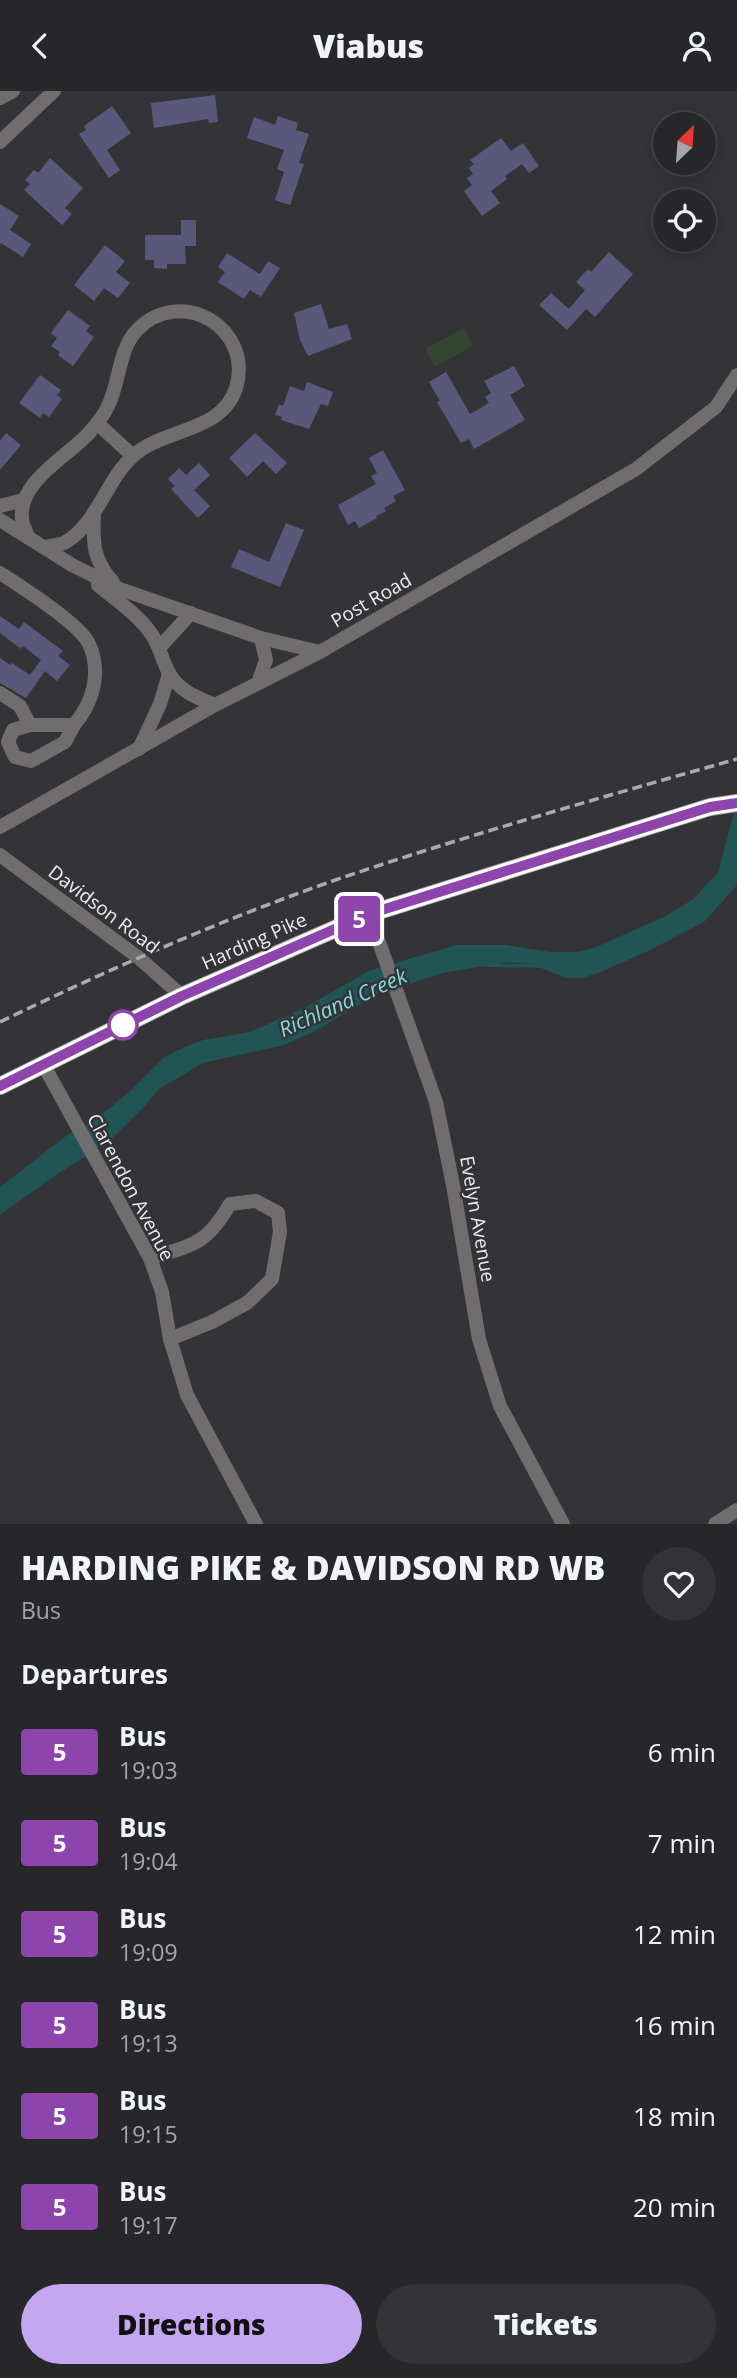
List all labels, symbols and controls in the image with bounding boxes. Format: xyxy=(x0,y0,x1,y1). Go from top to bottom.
text: Viabus xyxy=(313,24,424,67)
icon: back xyxy=(21,27,59,65)
icon: person xyxy=(678,27,716,65)
north arrow xyxy=(653,112,716,175)
map controls xyxy=(653,112,716,252)
button: locate xyxy=(653,189,716,252)
street label: Post Road xyxy=(326,566,416,634)
street label: Davidson Road xyxy=(43,859,165,959)
line badge: 5 xyxy=(336,896,382,942)
text: 5 xyxy=(352,902,366,935)
street label: Harding Pike xyxy=(197,906,311,976)
water label: Richland Creek xyxy=(274,961,412,1043)
unlabelled marker xyxy=(108,1010,138,1040)
street label: Clarendon Avenue xyxy=(81,1109,181,1265)
street label: Evelyn Avenue xyxy=(454,1154,502,1284)
text: HARDING PIKE & DAVIDSON RD WB xyxy=(21,1545,605,1590)
button: heart xyxy=(642,1547,716,1621)
text: Bus xyxy=(21,1594,61,1626)
text: Departures xyxy=(21,1656,168,1692)
text: Bus xyxy=(119,1718,166,1754)
text: 6 min xyxy=(648,1734,716,1770)
text: 5 xyxy=(53,1735,66,1768)
text: 19:03 xyxy=(119,1754,178,1786)
text: Bus xyxy=(119,1809,166,1845)
text: 7 min xyxy=(648,1825,716,1861)
text: 5 xyxy=(53,1826,66,1859)
text: 19:04 xyxy=(119,1845,178,1877)
text: Bus xyxy=(119,1900,166,1936)
text: 12 min xyxy=(633,1916,716,1952)
text: 5 xyxy=(53,1917,66,1950)
text: 19:09 xyxy=(119,1936,178,1968)
text: Bus xyxy=(119,1991,166,2027)
text: 16 min xyxy=(633,2007,716,2043)
text: 5 xyxy=(53,2008,66,2041)
text: 19:13 xyxy=(119,2027,178,2059)
text: Bus xyxy=(119,2082,166,2118)
text: 18 min xyxy=(633,2098,716,2134)
text: 5 xyxy=(53,2099,66,2132)
text: 19:15 xyxy=(119,2118,178,2150)
text: Bus xyxy=(119,2173,166,2209)
text: 20 min xyxy=(633,2189,716,2225)
text: 5 xyxy=(53,2190,66,2223)
text: 19:17 xyxy=(119,2209,178,2241)
button: Directions xyxy=(21,2284,362,2364)
button: Tickets xyxy=(376,2284,716,2364)

